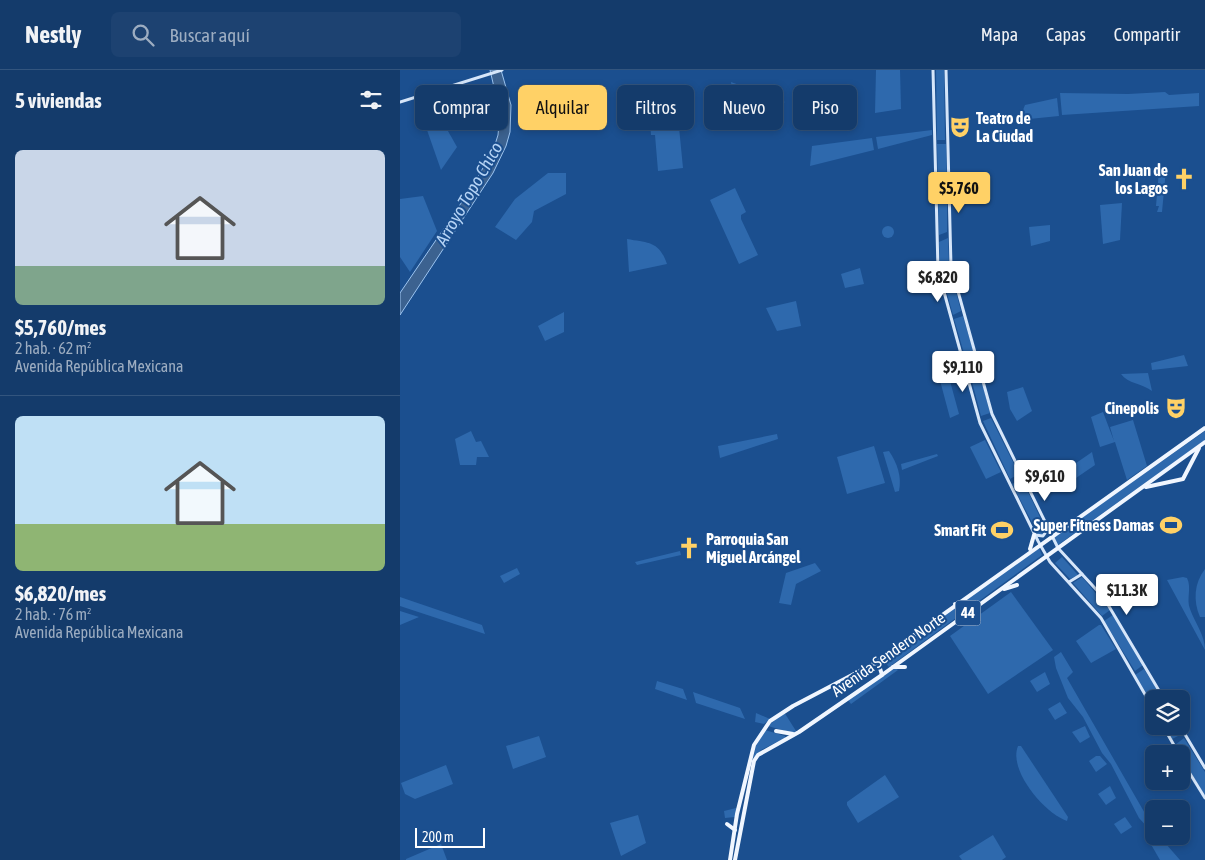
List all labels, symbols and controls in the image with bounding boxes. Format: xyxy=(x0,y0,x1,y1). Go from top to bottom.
search box xyxy=(111,12,461,57)
text: Nestly xyxy=(25,21,81,48)
icon: search xyxy=(129,21,157,49)
text: Buscar aquí xyxy=(169,24,250,46)
text: Mapa xyxy=(981,24,1018,45)
text: Capas xyxy=(1046,24,1086,45)
text: Compartir xyxy=(1114,24,1180,45)
chip: Comprar xyxy=(415,85,508,130)
chip: Alquilar xyxy=(518,85,607,130)
chip: Filtros xyxy=(617,85,694,130)
chip: Nuevo xyxy=(704,85,783,130)
chip: Piso xyxy=(793,85,857,130)
icon: filters xyxy=(357,86,385,114)
text: 5 viviendas xyxy=(15,88,102,112)
place label: Teatro de La Ciudad xyxy=(976,109,1033,145)
theatre icon: Teatro de La Ciudad xyxy=(947,114,973,140)
water label: Arroyo Topo Chico xyxy=(430,138,507,250)
place label: San Juan de los Lagos xyxy=(1099,161,1168,197)
church icon: San Juan de los Lagos xyxy=(1171,166,1197,192)
pin: $5,760 xyxy=(918,172,1000,214)
text: $5,760 xyxy=(939,179,979,197)
icon: home xyxy=(155,183,245,273)
pin: $6,820 xyxy=(897,260,979,303)
text: $6,820 xyxy=(918,268,958,286)
text: $5,760/mes xyxy=(15,315,106,339)
text: 2 hab. · 62 m² xyxy=(15,339,91,357)
pin: $9,110 xyxy=(922,350,1004,393)
text: Avenida República Mexicana xyxy=(15,357,183,375)
text: $9,110 xyxy=(943,358,983,376)
theatre icon: Cinepolis xyxy=(1163,395,1189,421)
place label: Cinepolis xyxy=(1104,399,1159,417)
icon: home xyxy=(155,448,245,538)
pin: $9,610 xyxy=(1004,460,1086,502)
text: $9,610 xyxy=(1025,467,1065,485)
sports icon: Super Fitness Damas xyxy=(1158,512,1184,538)
place label: Super Fitness Damas xyxy=(1034,516,1154,534)
sports icon: Smart Fit xyxy=(989,517,1015,543)
place label: Smart Fit xyxy=(934,521,986,539)
place label: Parroquia San Miguel Arcángel xyxy=(706,530,801,566)
church icon: Parroquia San Miguel Arcángel xyxy=(676,535,702,561)
pin: $11.3K xyxy=(1086,574,1168,616)
text: $6,820/mes xyxy=(15,581,106,605)
text: $11.3K xyxy=(1107,581,1147,599)
road number: 44 xyxy=(956,600,980,626)
text: 2 hab. · 76 m² xyxy=(15,605,91,623)
street label: Avenida Sendero Norte xyxy=(828,608,948,700)
text: Avenida República Mexicana xyxy=(15,623,183,641)
map controls xyxy=(1145,690,1190,845)
button: layers xyxy=(1145,690,1190,735)
button: + xyxy=(1145,745,1190,790)
button: − xyxy=(1145,800,1190,845)
scale bar xyxy=(415,825,485,848)
text: 200 m xyxy=(422,829,454,845)

